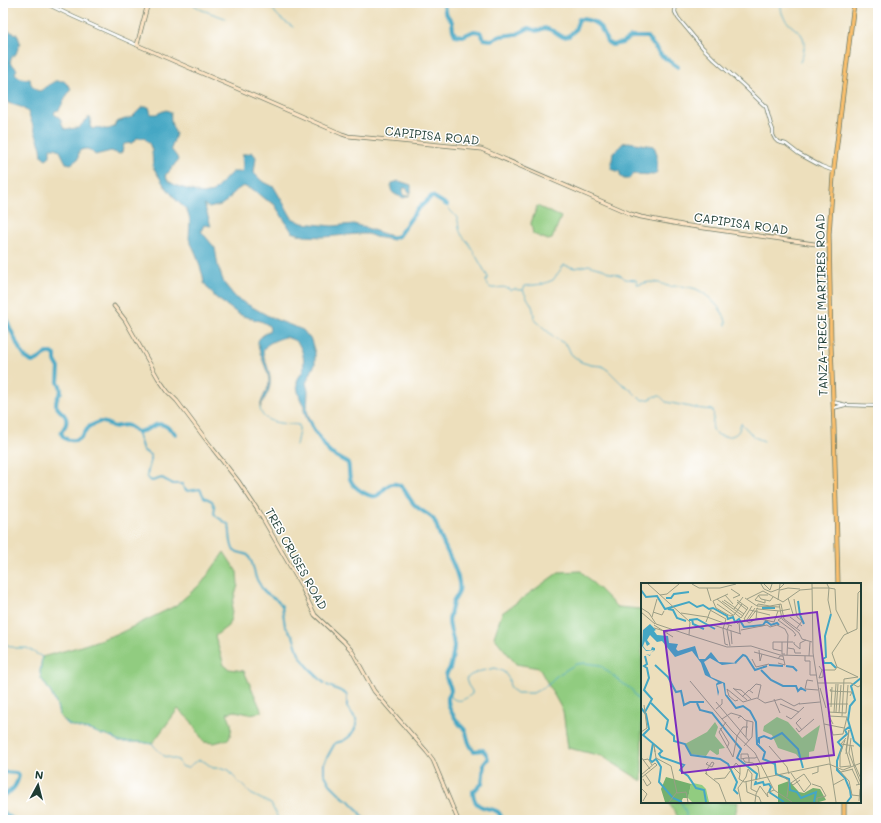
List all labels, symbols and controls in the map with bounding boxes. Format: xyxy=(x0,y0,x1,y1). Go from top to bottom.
street label: CAPIPISA ROAD xyxy=(384,122,480,148)
street label: CAPIPISA ROAD xyxy=(693,208,789,238)
street label: TANZA-TRECE MARTIRES ROAD xyxy=(811,214,831,396)
street label: TRES CRUSES ROAD xyxy=(262,505,332,612)
inset map xyxy=(641,583,861,803)
north arrow xyxy=(18,765,58,805)
text: N xyxy=(34,767,44,783)

